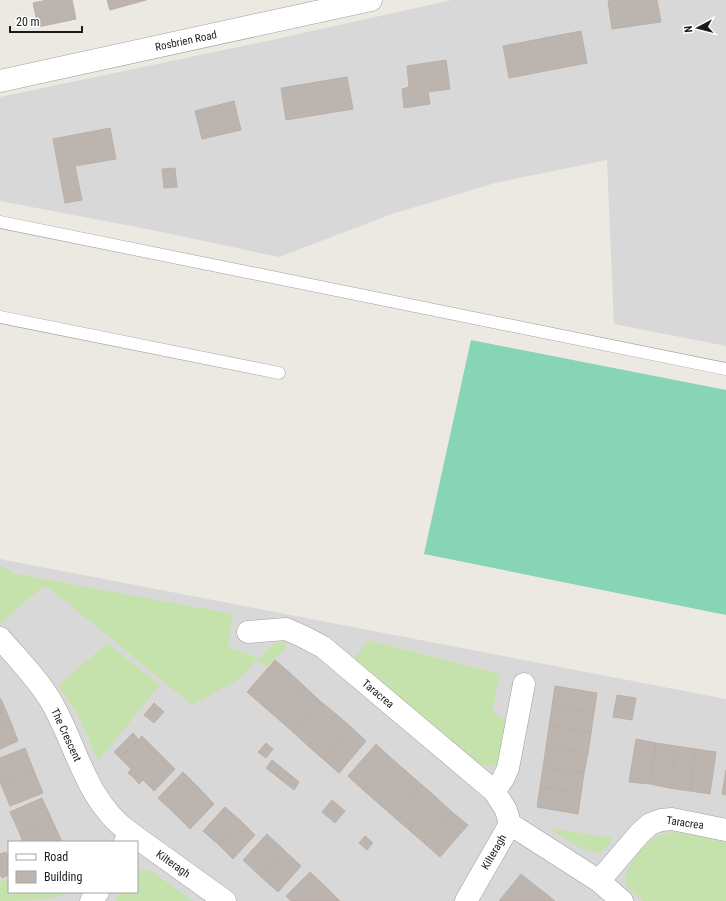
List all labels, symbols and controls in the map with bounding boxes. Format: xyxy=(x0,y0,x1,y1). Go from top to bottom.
scale bar xyxy=(10,8,82,34)
north arrow xyxy=(678,8,718,48)
text: 20 m xyxy=(16,15,40,29)
text: N xyxy=(682,25,695,33)
street label: Rosbrien Road xyxy=(154,28,218,54)
street label: Taracrea xyxy=(359,677,397,711)
street label: The Crescent xyxy=(48,706,84,764)
street label: Taracrea xyxy=(665,814,705,832)
street label: Kilteragh xyxy=(479,832,509,872)
legend xyxy=(8,841,138,893)
street label: Kilteragh xyxy=(153,848,193,880)
text: Road xyxy=(44,850,68,864)
text: Building xyxy=(44,870,82,884)

